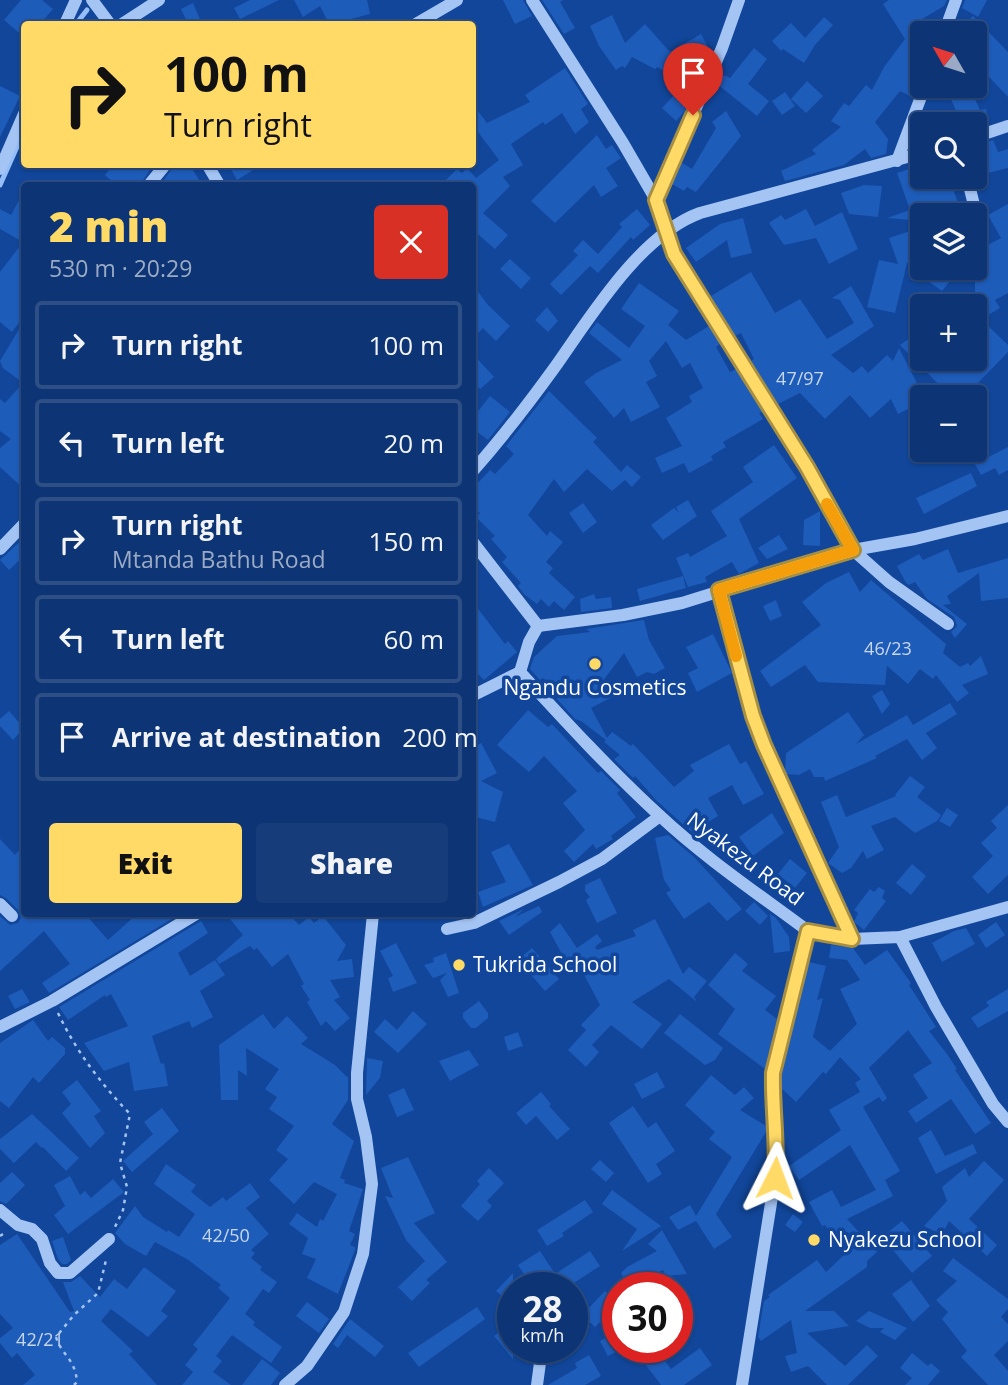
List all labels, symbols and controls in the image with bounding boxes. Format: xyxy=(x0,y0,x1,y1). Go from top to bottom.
north arrow xyxy=(910,21,987,98)
map controls xyxy=(910,21,987,462)
text: 100 m xyxy=(164,40,309,106)
pin xyxy=(663,43,723,115)
icon: right xyxy=(49,49,140,140)
icon: arrive xyxy=(674,54,712,92)
text: Turn right xyxy=(164,103,312,146)
button: search xyxy=(910,112,987,189)
text: 2 min xyxy=(49,197,168,254)
button: layers xyxy=(910,203,987,280)
button: close xyxy=(374,205,448,279)
text: 530 m · 20:29 xyxy=(49,252,192,284)
button: + xyxy=(910,294,987,371)
icon: right xyxy=(53,326,91,364)
text: Turn right xyxy=(112,327,243,363)
text: 100 m xyxy=(369,327,444,363)
house number: 47/97 xyxy=(776,366,824,390)
button: − xyxy=(910,385,987,462)
icon: left xyxy=(53,424,91,462)
text: Turn left xyxy=(112,425,224,461)
text: 20 m xyxy=(383,425,444,461)
text: Turn right xyxy=(112,507,243,543)
icon: right xyxy=(53,522,91,560)
text: 150 m xyxy=(369,523,444,559)
text: Mtanda Bathu Road xyxy=(112,543,326,575)
icon: left xyxy=(53,620,91,658)
text: Turn left xyxy=(112,621,224,657)
text: 60 m xyxy=(383,621,444,657)
house number: 46/23 xyxy=(864,636,912,660)
marker: Ngandu Cosmetics xyxy=(587,656,603,672)
place label: Ngandu Cosmetics xyxy=(504,673,686,701)
icon: arrive xyxy=(53,718,91,756)
text: Arrive at destination xyxy=(112,719,381,755)
text: 200 m xyxy=(402,719,478,755)
street label: Nyakezu Road xyxy=(682,805,810,911)
button: Exit xyxy=(49,823,242,903)
button: Share xyxy=(256,823,448,903)
place label: Tukrida School xyxy=(473,950,617,978)
marker: Tukrida School xyxy=(451,957,467,973)
position arrow xyxy=(738,1141,812,1215)
house number: 42/50 xyxy=(202,1223,250,1247)
place label: Nyakezu School xyxy=(828,1225,982,1253)
marker: Nyakezu School xyxy=(806,1232,822,1248)
speed limit sign: 30 xyxy=(602,1272,693,1363)
text: 28 xyxy=(522,1285,563,1332)
text: km/h xyxy=(521,1323,564,1347)
house number: 42/21 xyxy=(16,1327,64,1351)

